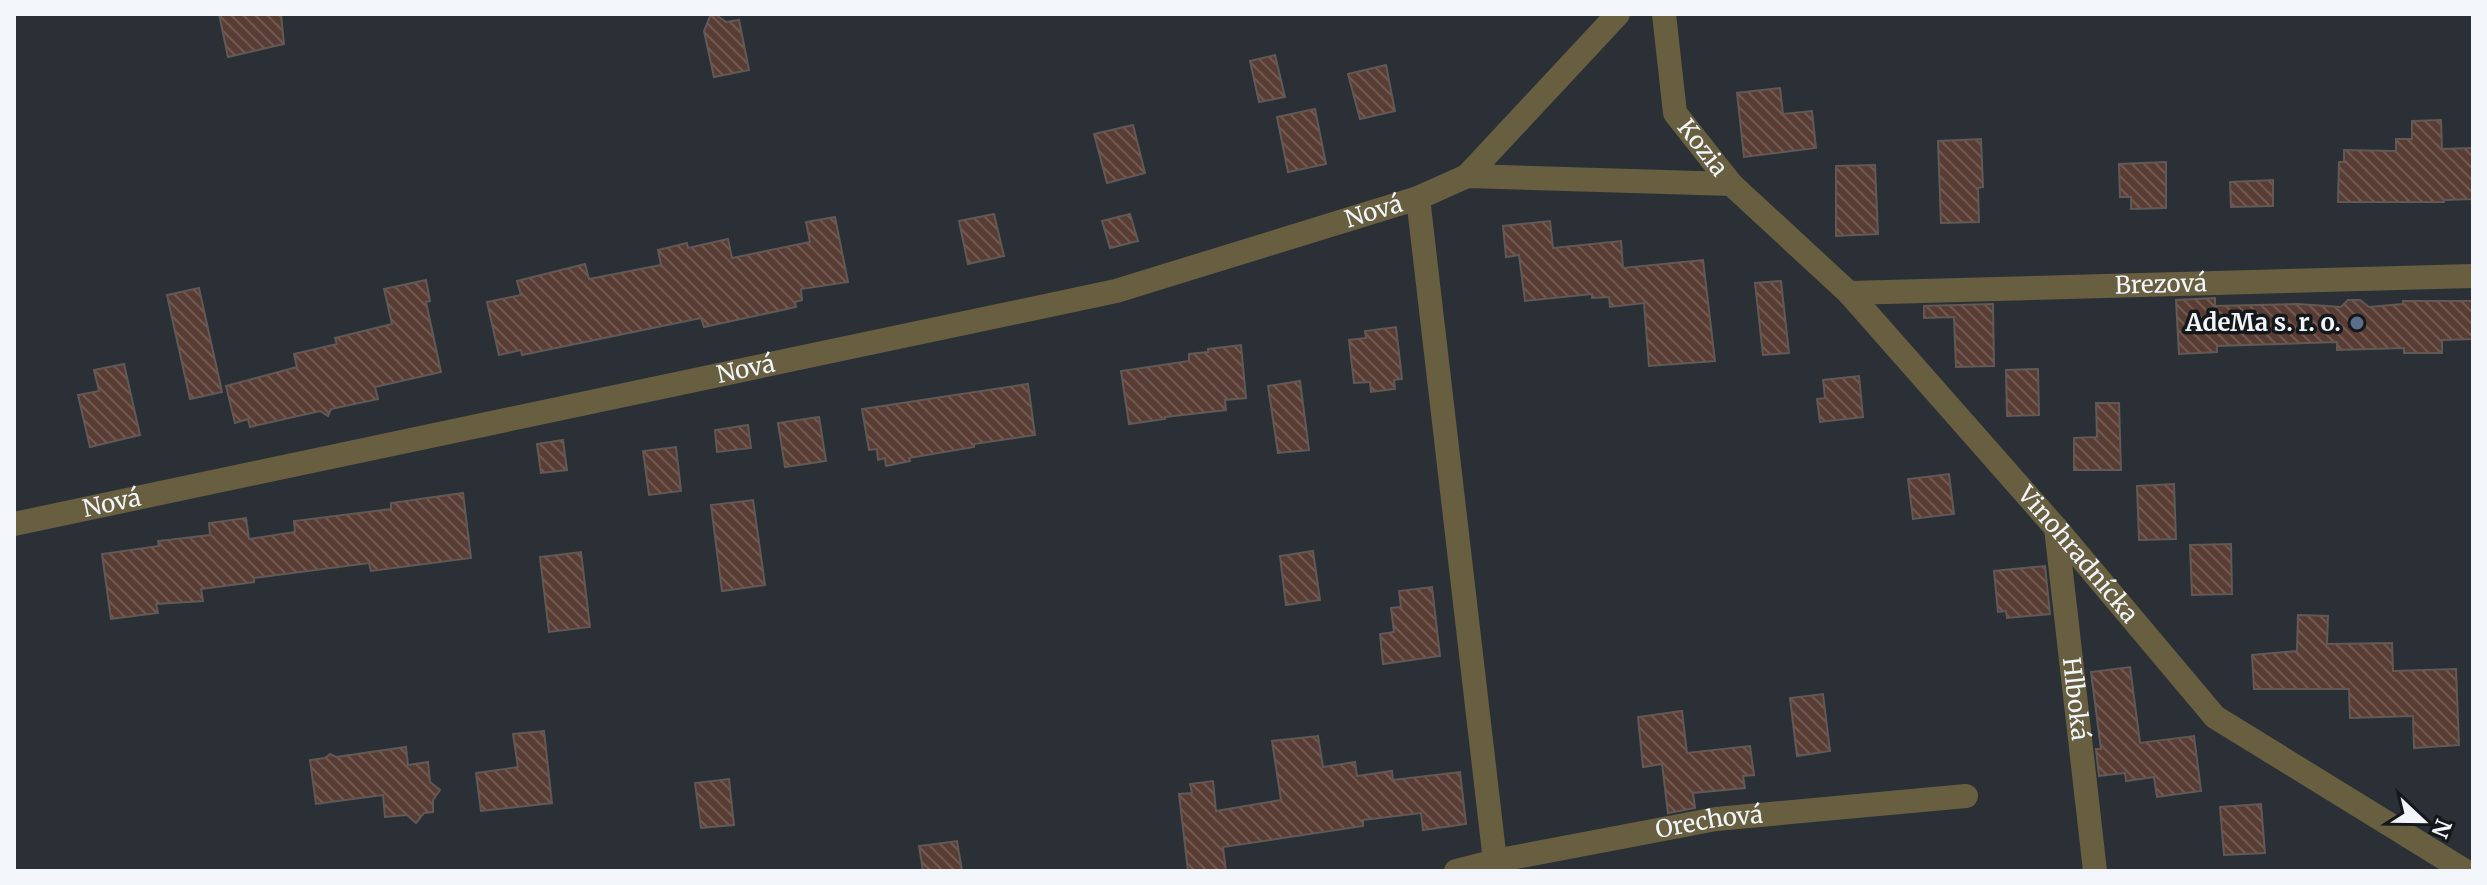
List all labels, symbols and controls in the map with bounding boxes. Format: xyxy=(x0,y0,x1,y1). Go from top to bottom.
street label: Kozia xyxy=(1671,113,1735,182)
street label: Nová xyxy=(1341,188,1406,235)
street label: Brezová xyxy=(2114,267,2207,301)
place label: AdeMa s. r. o. xyxy=(2185,307,2341,338)
marker: AdeMa s. r. o. xyxy=(2348,314,2366,332)
street label: Nová xyxy=(714,348,778,390)
street label: Vinohradnícka xyxy=(2010,478,2145,629)
street label: Nová xyxy=(80,482,144,524)
street label: Hlboká xyxy=(2056,656,2096,742)
north arrow xyxy=(2383,781,2463,861)
street label: Orechová xyxy=(1653,799,1764,845)
text: N xyxy=(2425,815,2458,842)

